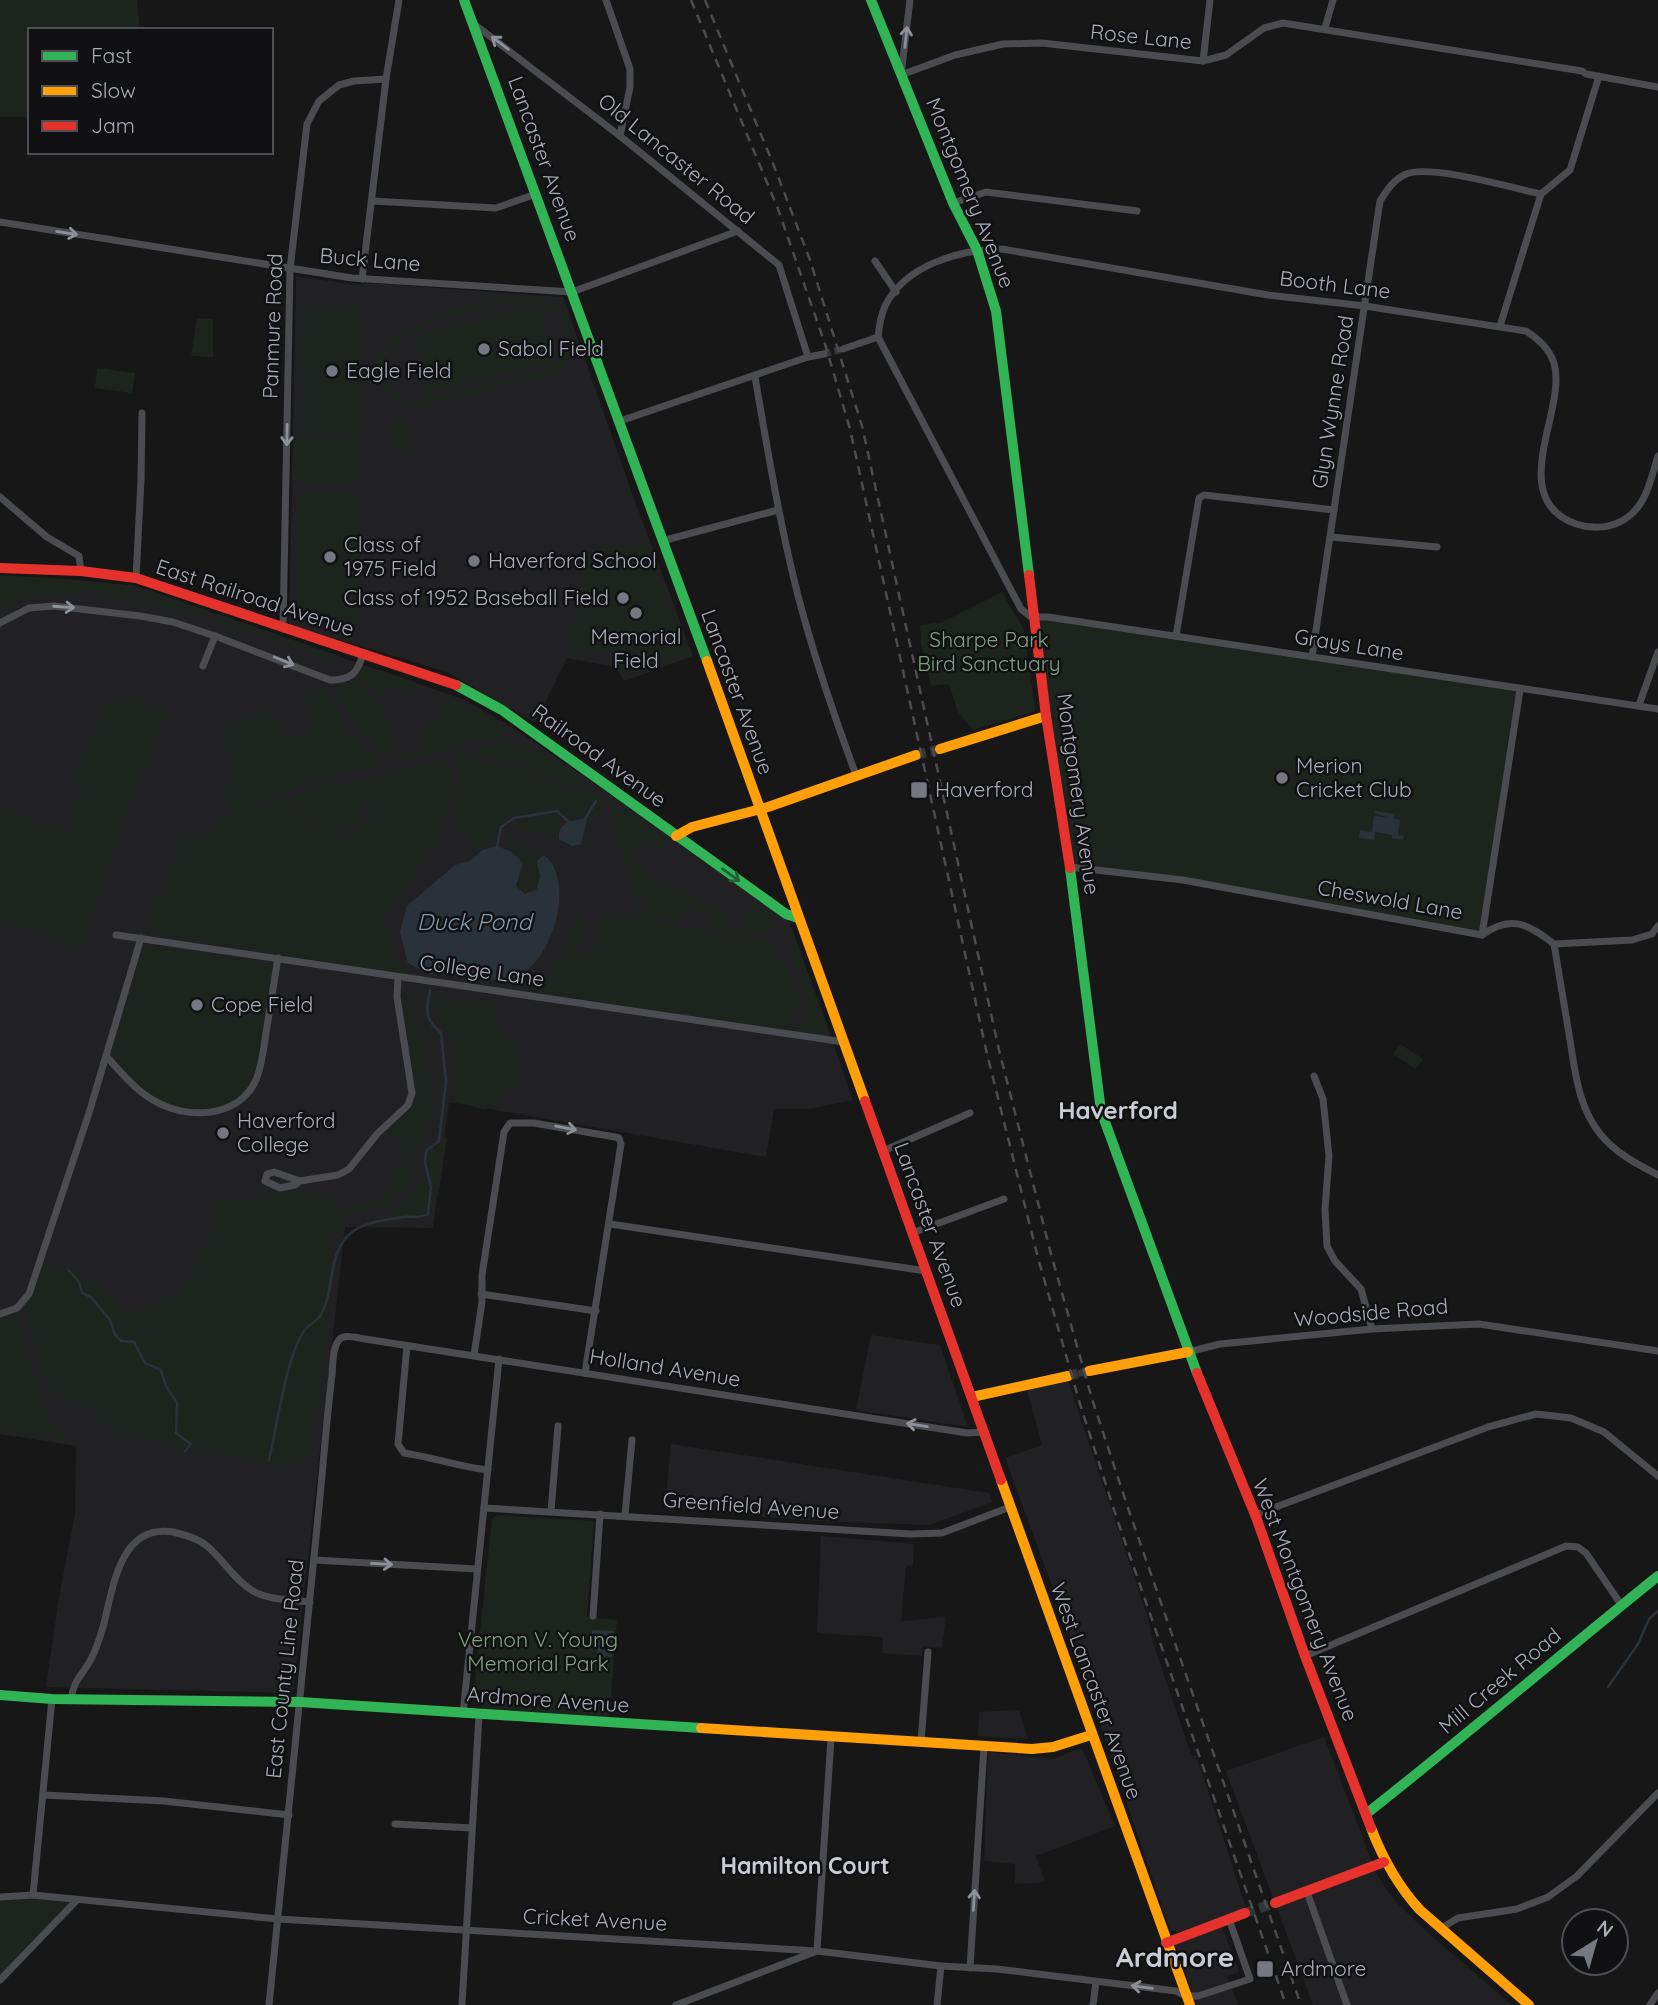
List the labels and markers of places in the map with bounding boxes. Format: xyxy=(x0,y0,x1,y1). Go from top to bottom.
place label: Sabol Field xyxy=(498,335,604,361)
marker: Sabol Field xyxy=(476,341,492,357)
place label: Eagle Field xyxy=(346,357,452,383)
marker: Eagle Field xyxy=(324,363,340,379)
place label: Class of 1975 Field xyxy=(344,531,436,581)
place label: Haverford School xyxy=(488,547,657,573)
marker: Class of 1975 Field xyxy=(322,549,338,565)
marker: Haverford School xyxy=(466,553,482,569)
place label: Class of 1952 Baseball Field xyxy=(343,584,609,610)
marker: Class of 1952 Baseball Field xyxy=(615,590,631,606)
marker: Memorial Field xyxy=(628,605,644,621)
place label: Memorial Field xyxy=(590,623,682,673)
place label: Merion Cricket Club xyxy=(1296,752,1412,802)
marker: Merion Cricket Club xyxy=(1274,770,1290,786)
place label: Haverford xyxy=(935,776,1033,802)
marker: Haverford xyxy=(909,780,929,800)
place label: Cope Field xyxy=(211,991,313,1017)
marker: Cope Field xyxy=(189,997,205,1013)
place label: Haverford College xyxy=(237,1107,335,1157)
marker: Haverford College xyxy=(215,1125,231,1141)
place label: Ardmore xyxy=(1281,1955,1366,1981)
marker: Ardmore xyxy=(1255,1959,1275,1979)

